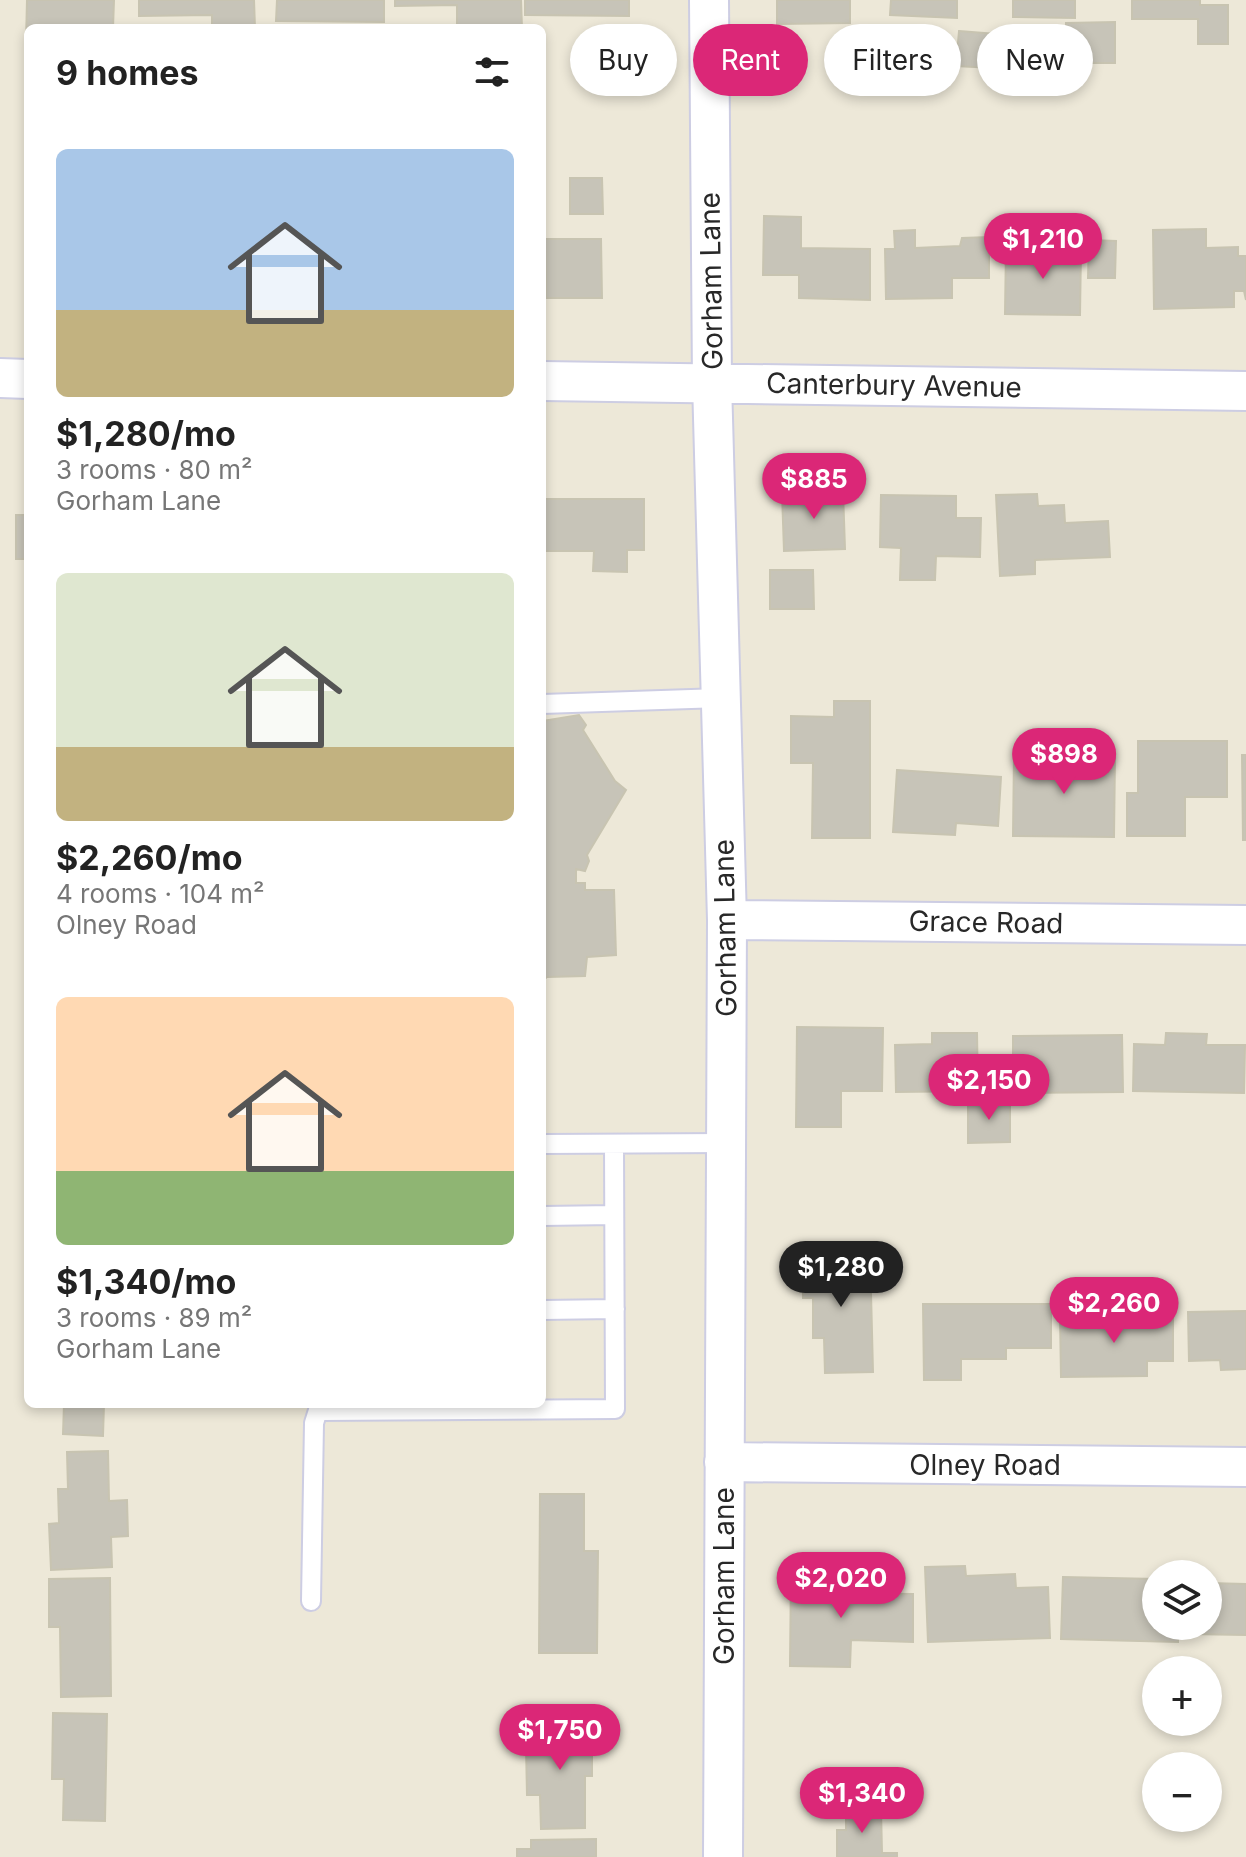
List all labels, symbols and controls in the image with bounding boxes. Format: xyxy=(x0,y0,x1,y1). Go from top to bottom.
chip: Buy xyxy=(570,24,677,96)
chip: Rent xyxy=(693,24,808,96)
chip: Filters xyxy=(824,24,961,96)
chip: New xyxy=(977,24,1093,96)
icon: filters xyxy=(470,50,514,94)
text: 9 homes xyxy=(56,52,198,93)
street label: Gorham Lane xyxy=(692,192,730,370)
icon: home xyxy=(213,201,357,345)
pin: $1,210 xyxy=(978,213,1108,281)
text: $1,210 xyxy=(1002,223,1084,254)
street label: Canterbury Avenue xyxy=(766,366,1022,404)
text: $1,280/mo xyxy=(56,413,236,454)
pin: $885 xyxy=(767,453,861,521)
text: 3 rooms · 80 m² xyxy=(56,454,253,485)
text: $885 xyxy=(780,463,848,494)
text: Gorham Lane xyxy=(56,485,221,516)
icon: home xyxy=(213,625,357,769)
pin: $898 xyxy=(1017,728,1111,796)
text: $898 xyxy=(1030,738,1098,769)
text: $2,260/mo xyxy=(56,837,243,878)
street label: Gorham Lane xyxy=(706,839,744,1017)
text: 4 rooms · 104 m² xyxy=(56,878,265,909)
street label: Grace Road xyxy=(908,904,1064,940)
text: Olney Road xyxy=(56,909,197,940)
icon: home xyxy=(213,1049,357,1193)
pin: $2,150 xyxy=(924,1054,1054,1122)
text: $2,150 xyxy=(946,1064,1032,1095)
pin: $1,280 xyxy=(776,1241,906,1309)
text: $1,280 xyxy=(797,1251,885,1282)
text: $1,340/mo xyxy=(56,1261,236,1302)
pin: $2,260 xyxy=(1049,1277,1179,1345)
text: $2,260 xyxy=(1068,1287,1160,1318)
text: 3 rooms · 89 m² xyxy=(56,1302,252,1333)
text: Gorham Lane xyxy=(56,1333,221,1364)
street label: Olney Road xyxy=(909,1448,1061,1482)
street label: Gorham Lane xyxy=(707,1487,741,1665)
pin: $2,020 xyxy=(776,1552,906,1620)
map controls xyxy=(1142,1560,1222,1832)
button: layers xyxy=(1142,1560,1222,1640)
text: $2,020 xyxy=(795,1562,887,1593)
button: + xyxy=(1142,1656,1222,1736)
pin: $1,750 xyxy=(495,1704,625,1772)
text: $1,750 xyxy=(517,1714,603,1745)
button: − xyxy=(1142,1752,1222,1832)
pin: $1,340 xyxy=(797,1767,927,1835)
text: $1,340 xyxy=(818,1777,906,1808)

